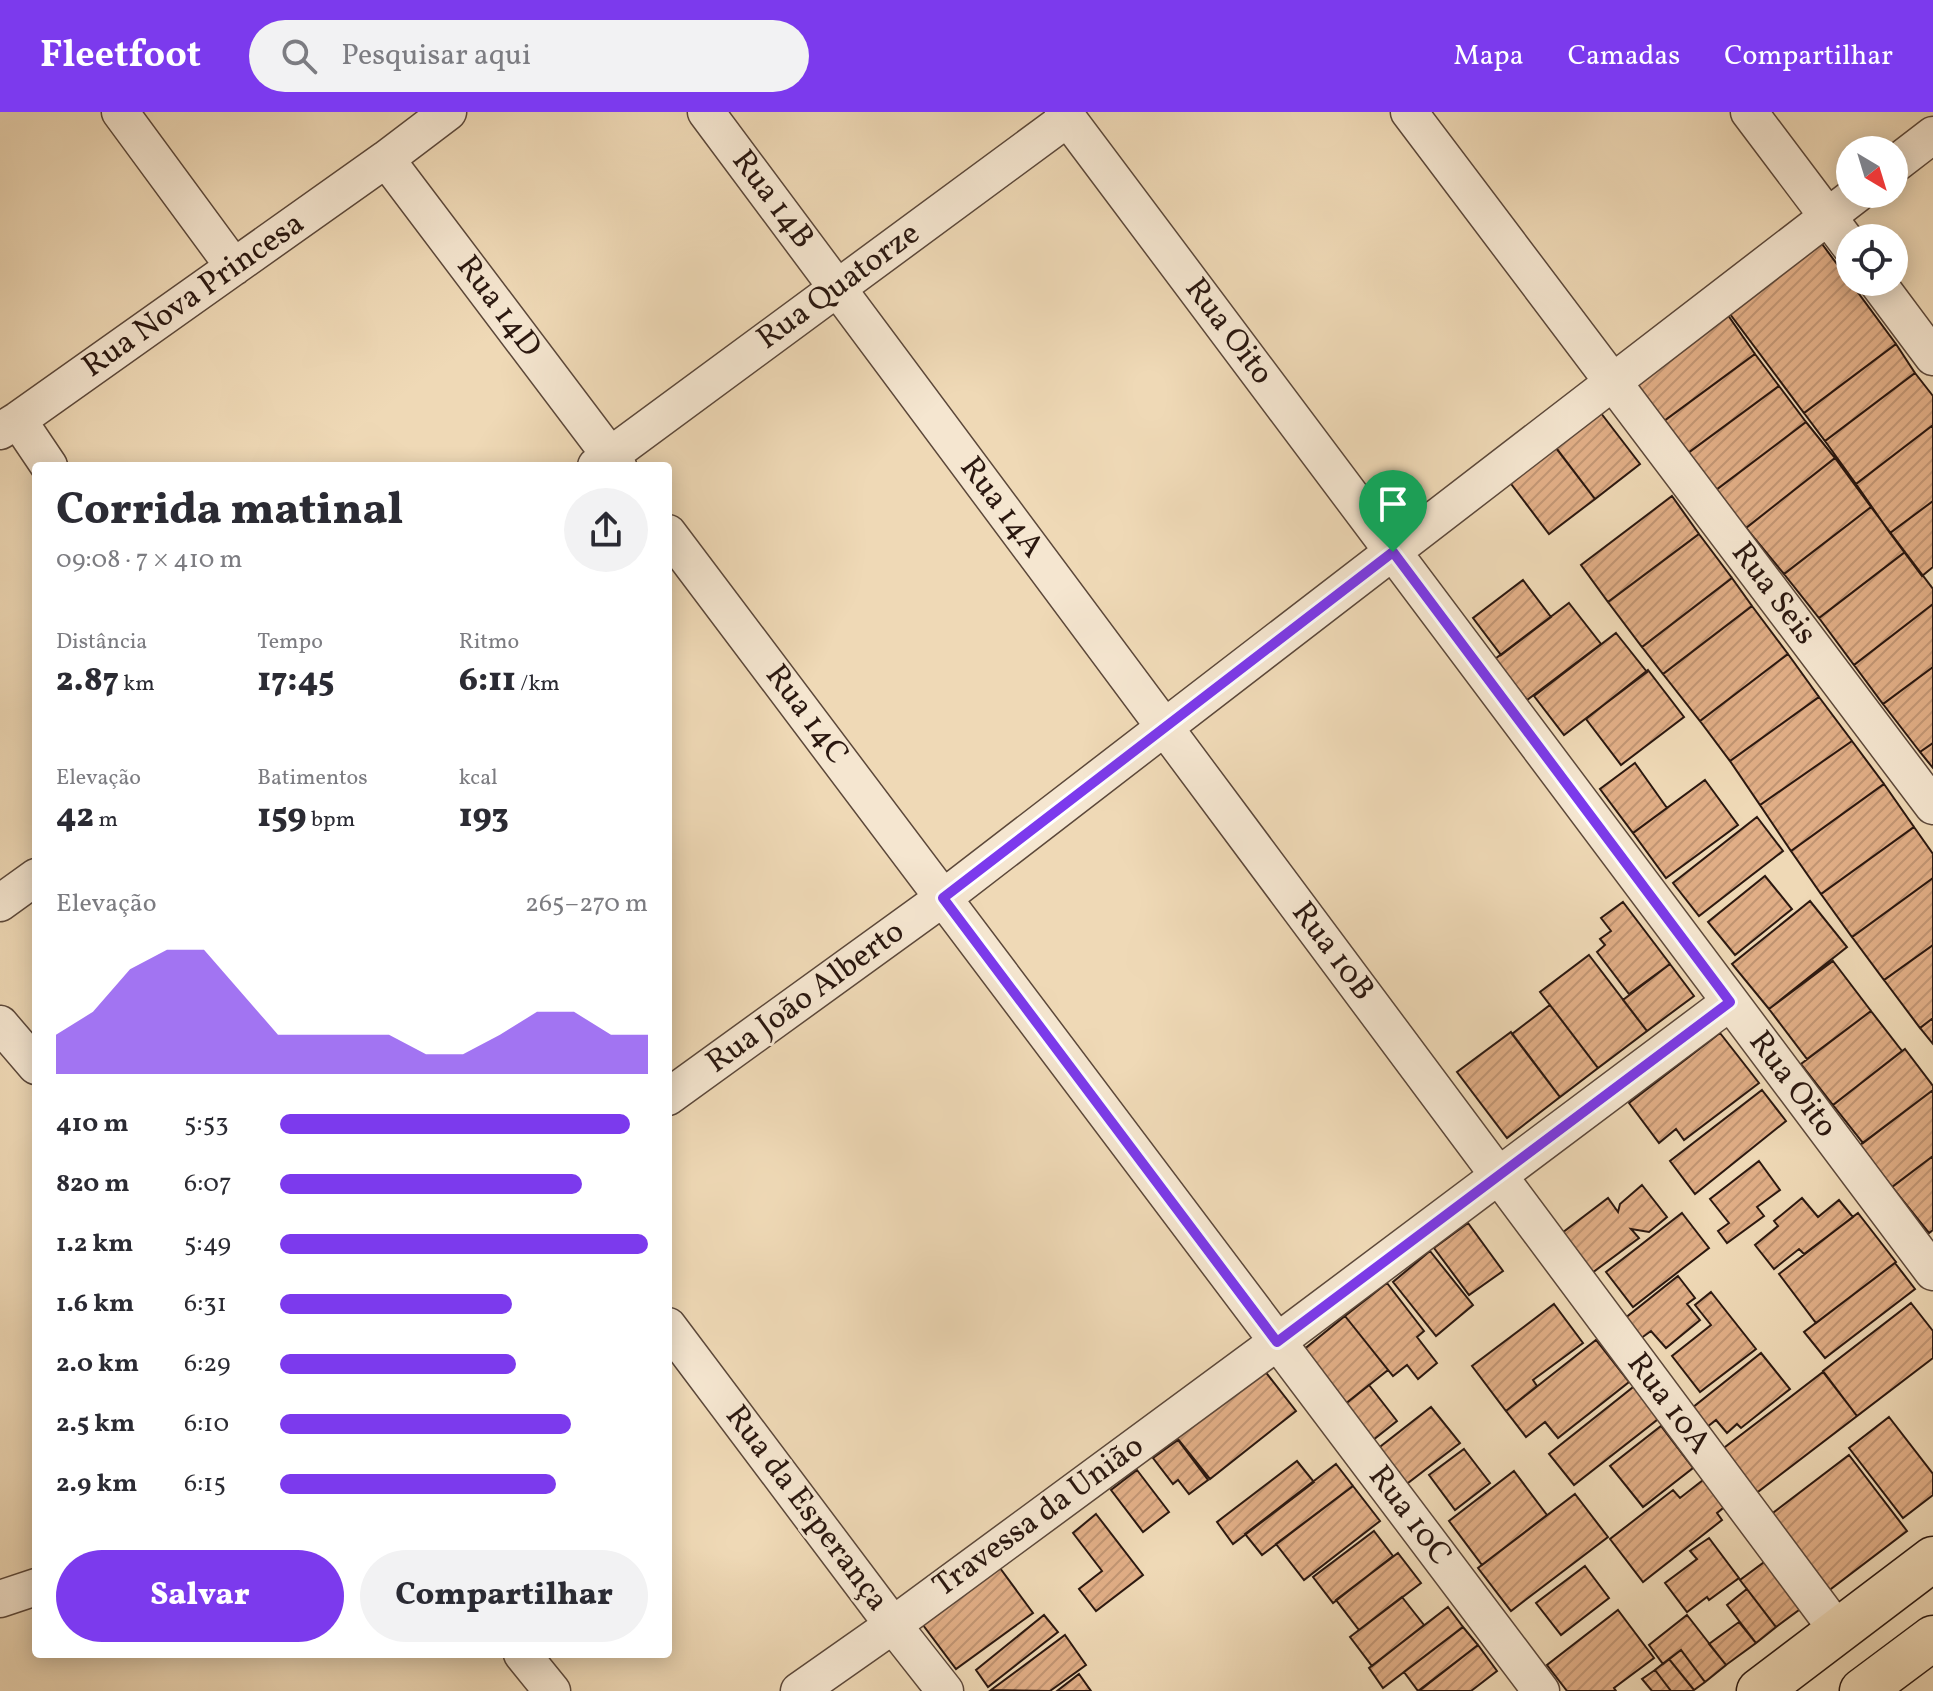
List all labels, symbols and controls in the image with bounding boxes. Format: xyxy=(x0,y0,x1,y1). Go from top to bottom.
search box xyxy=(249,20,809,92)
text: Fleetfoot xyxy=(40,30,201,83)
icon: search xyxy=(277,34,321,78)
text: Pesquisar aqui xyxy=(341,35,531,77)
text: Mapa xyxy=(1454,37,1524,76)
text: Camadas xyxy=(1568,37,1680,76)
text: Compartilhar xyxy=(1724,37,1893,76)
north arrow xyxy=(1836,136,1908,208)
map controls xyxy=(1836,136,1908,296)
street label: Rua 14B xyxy=(720,141,824,259)
street label: Rua Nova Princesa xyxy=(74,203,314,389)
street label: Rua Quatorze xyxy=(749,213,929,361)
button: locate xyxy=(1836,224,1908,296)
street label: Rua 14D xyxy=(445,247,551,367)
street label: Rua Oito xyxy=(1173,270,1283,394)
street label: Rua 14A xyxy=(948,448,1054,568)
pin xyxy=(1359,470,1427,552)
text: Corrida matinal xyxy=(56,481,403,542)
icon: arrive xyxy=(1371,482,1415,526)
button: share xyxy=(564,488,648,572)
street label: Rua Seis xyxy=(1720,533,1826,655)
text: 09:08 · 7 × 410 m xyxy=(56,542,243,578)
text: Distância xyxy=(56,627,147,658)
text: Tempo xyxy=(257,627,323,658)
text: Ritmo xyxy=(459,627,519,658)
street label: Rua 14C xyxy=(754,656,858,774)
text: 2.87 xyxy=(56,658,119,705)
text: 17:45 xyxy=(257,658,334,705)
text: 6:11 xyxy=(459,658,516,705)
text: km xyxy=(119,669,155,700)
text: /km xyxy=(516,669,560,700)
text: Elevação xyxy=(56,763,141,794)
text: Batimentos xyxy=(257,763,368,794)
text: kcal xyxy=(459,763,498,794)
text: 42 xyxy=(56,794,94,841)
text: 159 xyxy=(257,794,307,841)
text: 193 xyxy=(459,794,509,841)
text: m xyxy=(94,805,118,836)
text: bpm xyxy=(307,805,355,836)
text: Elevação xyxy=(56,886,157,922)
text: 265–270 m xyxy=(525,886,648,922)
street label: Rua 10B xyxy=(1280,893,1384,1011)
street label: Rua João Alberto xyxy=(698,911,914,1085)
street label: Rua Oito xyxy=(1737,1023,1847,1147)
text: 410 m xyxy=(56,1106,129,1142)
text: 5:53 xyxy=(184,1106,229,1142)
text: 820 m xyxy=(56,1166,130,1202)
text: 6:07 xyxy=(184,1166,232,1202)
text: 1.2 km xyxy=(56,1226,133,1262)
text: 5:49 xyxy=(184,1226,231,1262)
text: 1.6 km xyxy=(56,1286,134,1322)
text: 6:31 xyxy=(184,1286,227,1322)
street label: Rua 10A xyxy=(1615,1344,1721,1464)
text: 2.0 km xyxy=(56,1346,139,1382)
text: 6:29 xyxy=(184,1346,231,1382)
street label: Rua da Esperança xyxy=(714,1397,898,1621)
text: 2.5 km xyxy=(56,1406,135,1442)
text: 6:10 xyxy=(184,1406,229,1442)
street label: Travessa da União xyxy=(925,1425,1153,1609)
street label: Rua 10C xyxy=(1357,1457,1461,1575)
text: 2.9 km xyxy=(56,1466,137,1502)
text: 6:15 xyxy=(184,1466,226,1502)
button: Salvar xyxy=(56,1550,344,1642)
button: Compartilhar xyxy=(360,1550,648,1642)

